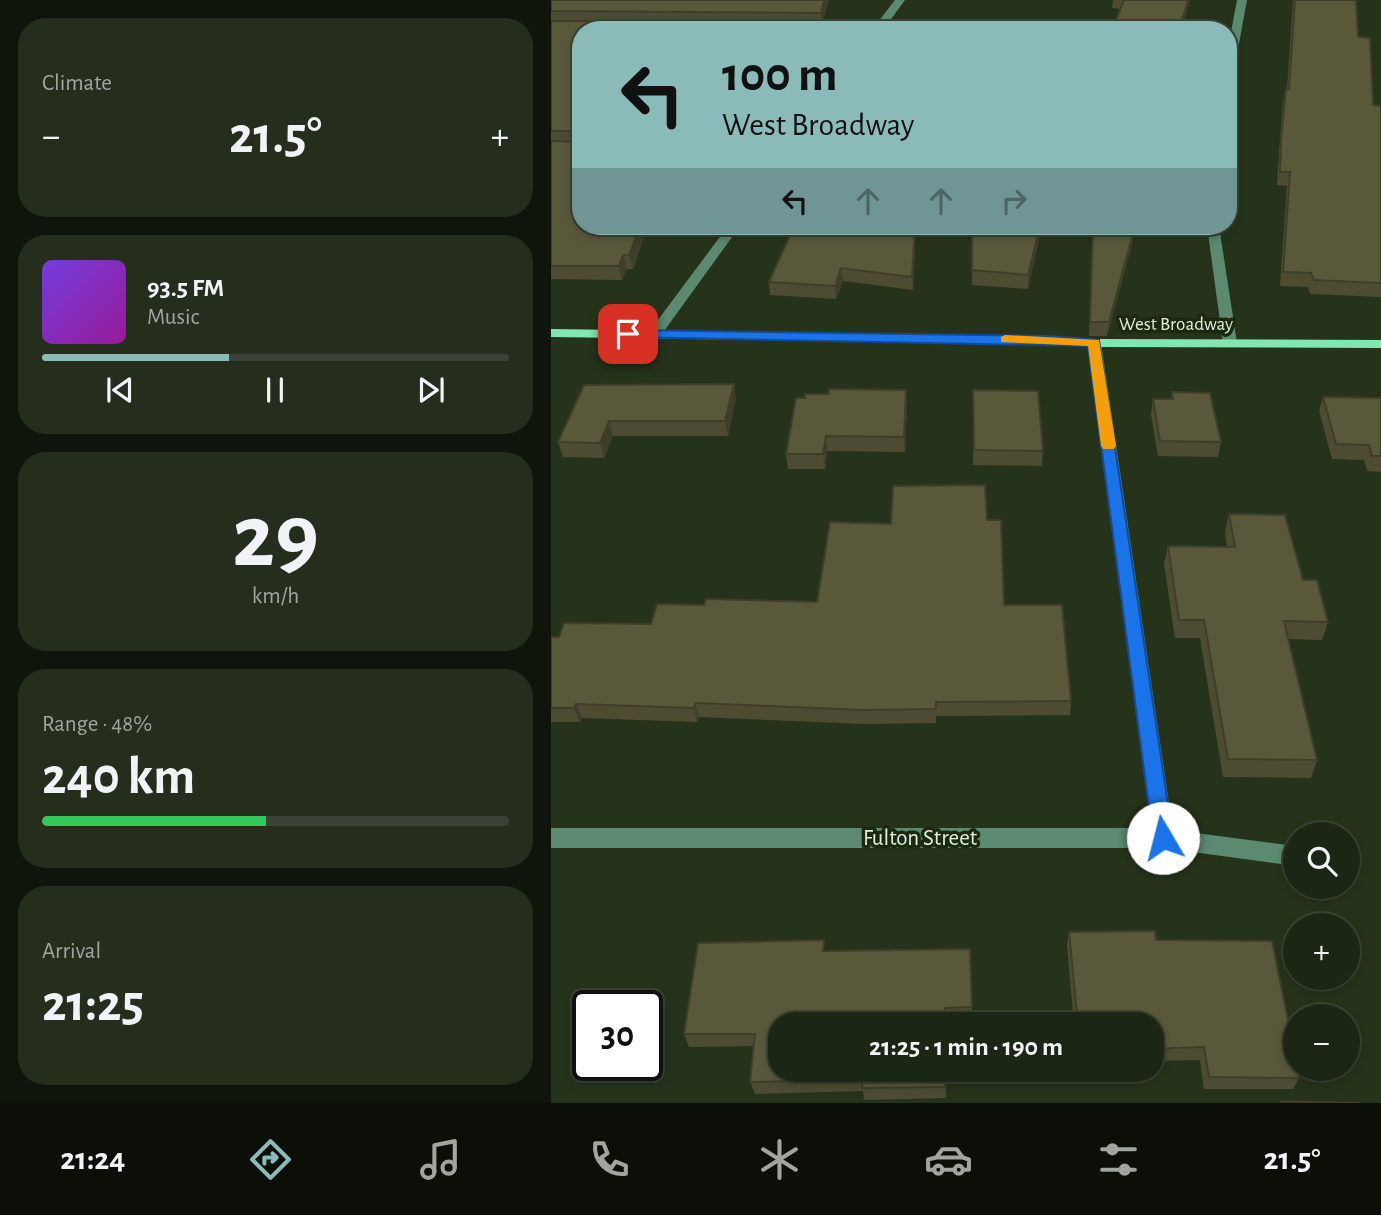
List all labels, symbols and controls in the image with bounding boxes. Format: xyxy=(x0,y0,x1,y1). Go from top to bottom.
icon: left xyxy=(607,49,698,140)
text: 100 m xyxy=(722,51,838,100)
text: Climate xyxy=(42,72,112,95)
text: West Broadway xyxy=(722,109,915,141)
text: 21.5° xyxy=(229,110,322,162)
text: − xyxy=(42,118,60,156)
text: + xyxy=(491,118,509,156)
icon: left xyxy=(776,182,814,220)
icon: ahead xyxy=(849,182,887,220)
icon: ahead xyxy=(922,182,960,220)
icon: right xyxy=(995,182,1033,220)
text: 93.5 FM xyxy=(147,275,224,301)
pin xyxy=(598,304,658,364)
text: Music xyxy=(147,306,199,329)
icon: arrive xyxy=(609,315,647,353)
street label: West Broadway xyxy=(1119,315,1233,334)
icon: previous xyxy=(101,371,139,409)
icon: pause xyxy=(256,371,294,409)
icon: next xyxy=(412,371,450,409)
text: 29 xyxy=(232,492,319,583)
text: km/h xyxy=(252,585,299,608)
text: Range · 48% xyxy=(42,713,152,736)
text: 240 km xyxy=(42,751,195,803)
position arrow xyxy=(1126,801,1200,875)
map controls xyxy=(1283,822,1360,1081)
button: search xyxy=(1283,822,1360,899)
street label: Fulton Street xyxy=(863,827,978,850)
button: + xyxy=(1283,913,1360,990)
text: Arrival xyxy=(42,940,101,963)
text: 21:25 xyxy=(42,978,144,1030)
speed limit sign: 30 xyxy=(572,990,663,1081)
button: − xyxy=(1283,1004,1360,1081)
text: 21:25 · 1 min · 190 m xyxy=(869,1034,1063,1060)
icon: directions xyxy=(246,1135,295,1184)
icon: music xyxy=(416,1135,465,1184)
icon: phone xyxy=(585,1135,634,1184)
icon: climate xyxy=(755,1135,804,1184)
icon: car xyxy=(924,1135,973,1184)
icon: filters xyxy=(1094,1135,1143,1184)
text: 21:24 xyxy=(60,1143,125,1175)
text: 21.5° xyxy=(1264,1143,1321,1175)

